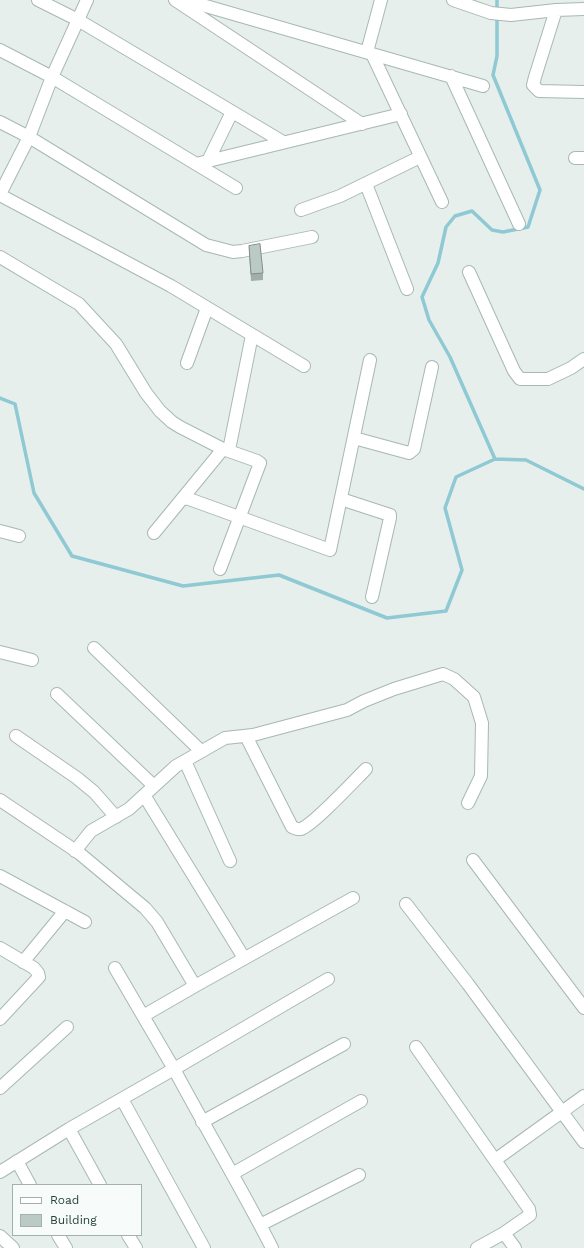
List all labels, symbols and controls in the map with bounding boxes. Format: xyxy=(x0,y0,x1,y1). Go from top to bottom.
legend xyxy=(12,1184,142,1236)
text: Road xyxy=(50,1193,79,1207)
text: Building xyxy=(50,1213,97,1227)

